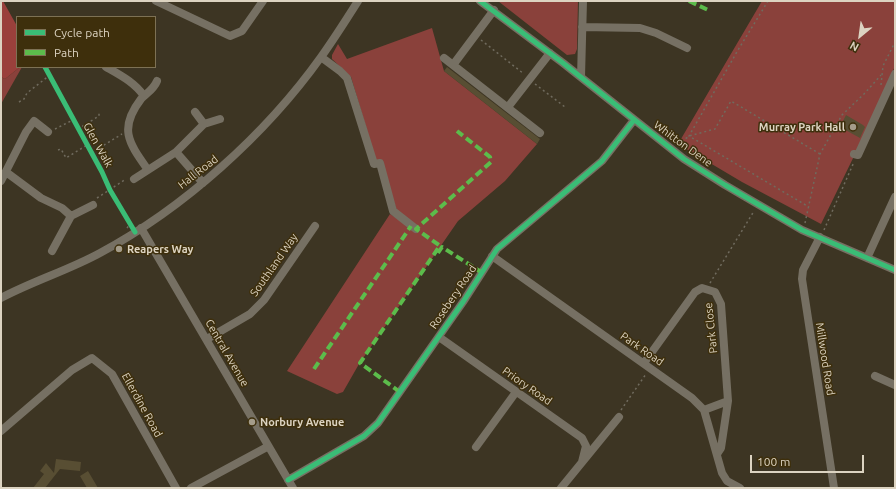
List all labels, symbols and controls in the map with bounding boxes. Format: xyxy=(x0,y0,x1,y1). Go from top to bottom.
legend xyxy=(16,16,156,68)
north arrow xyxy=(840,16,880,56)
text: Cycle path xyxy=(54,26,110,39)
text: N xyxy=(848,39,861,54)
text: Path xyxy=(54,46,79,59)
street label: Whitton Dene xyxy=(651,118,715,170)
street label: Glen Walk xyxy=(80,120,116,170)
place label: Murray Park Hall xyxy=(759,120,845,134)
marker: Murray Park Hall xyxy=(848,122,858,132)
street label: Hall Road xyxy=(175,152,221,192)
street label: Southland Way xyxy=(247,231,301,299)
place label: Reapers Way xyxy=(127,242,193,256)
marker: Reapers Way xyxy=(114,244,124,254)
street label: Rosebery Road xyxy=(427,263,479,331)
street label: Park Close xyxy=(702,302,720,354)
street label: Central Avenue xyxy=(202,317,252,389)
street label: Millwood Road xyxy=(813,322,837,396)
street label: Park Road xyxy=(618,329,666,369)
street label: Priory Road xyxy=(500,364,554,408)
street label: Ellerdine Road xyxy=(119,371,165,439)
place label: Norbury Avenue xyxy=(260,415,344,429)
marker: Norbury Avenue xyxy=(247,417,257,427)
scale bar xyxy=(752,447,866,473)
text: 100 m xyxy=(757,455,790,468)

